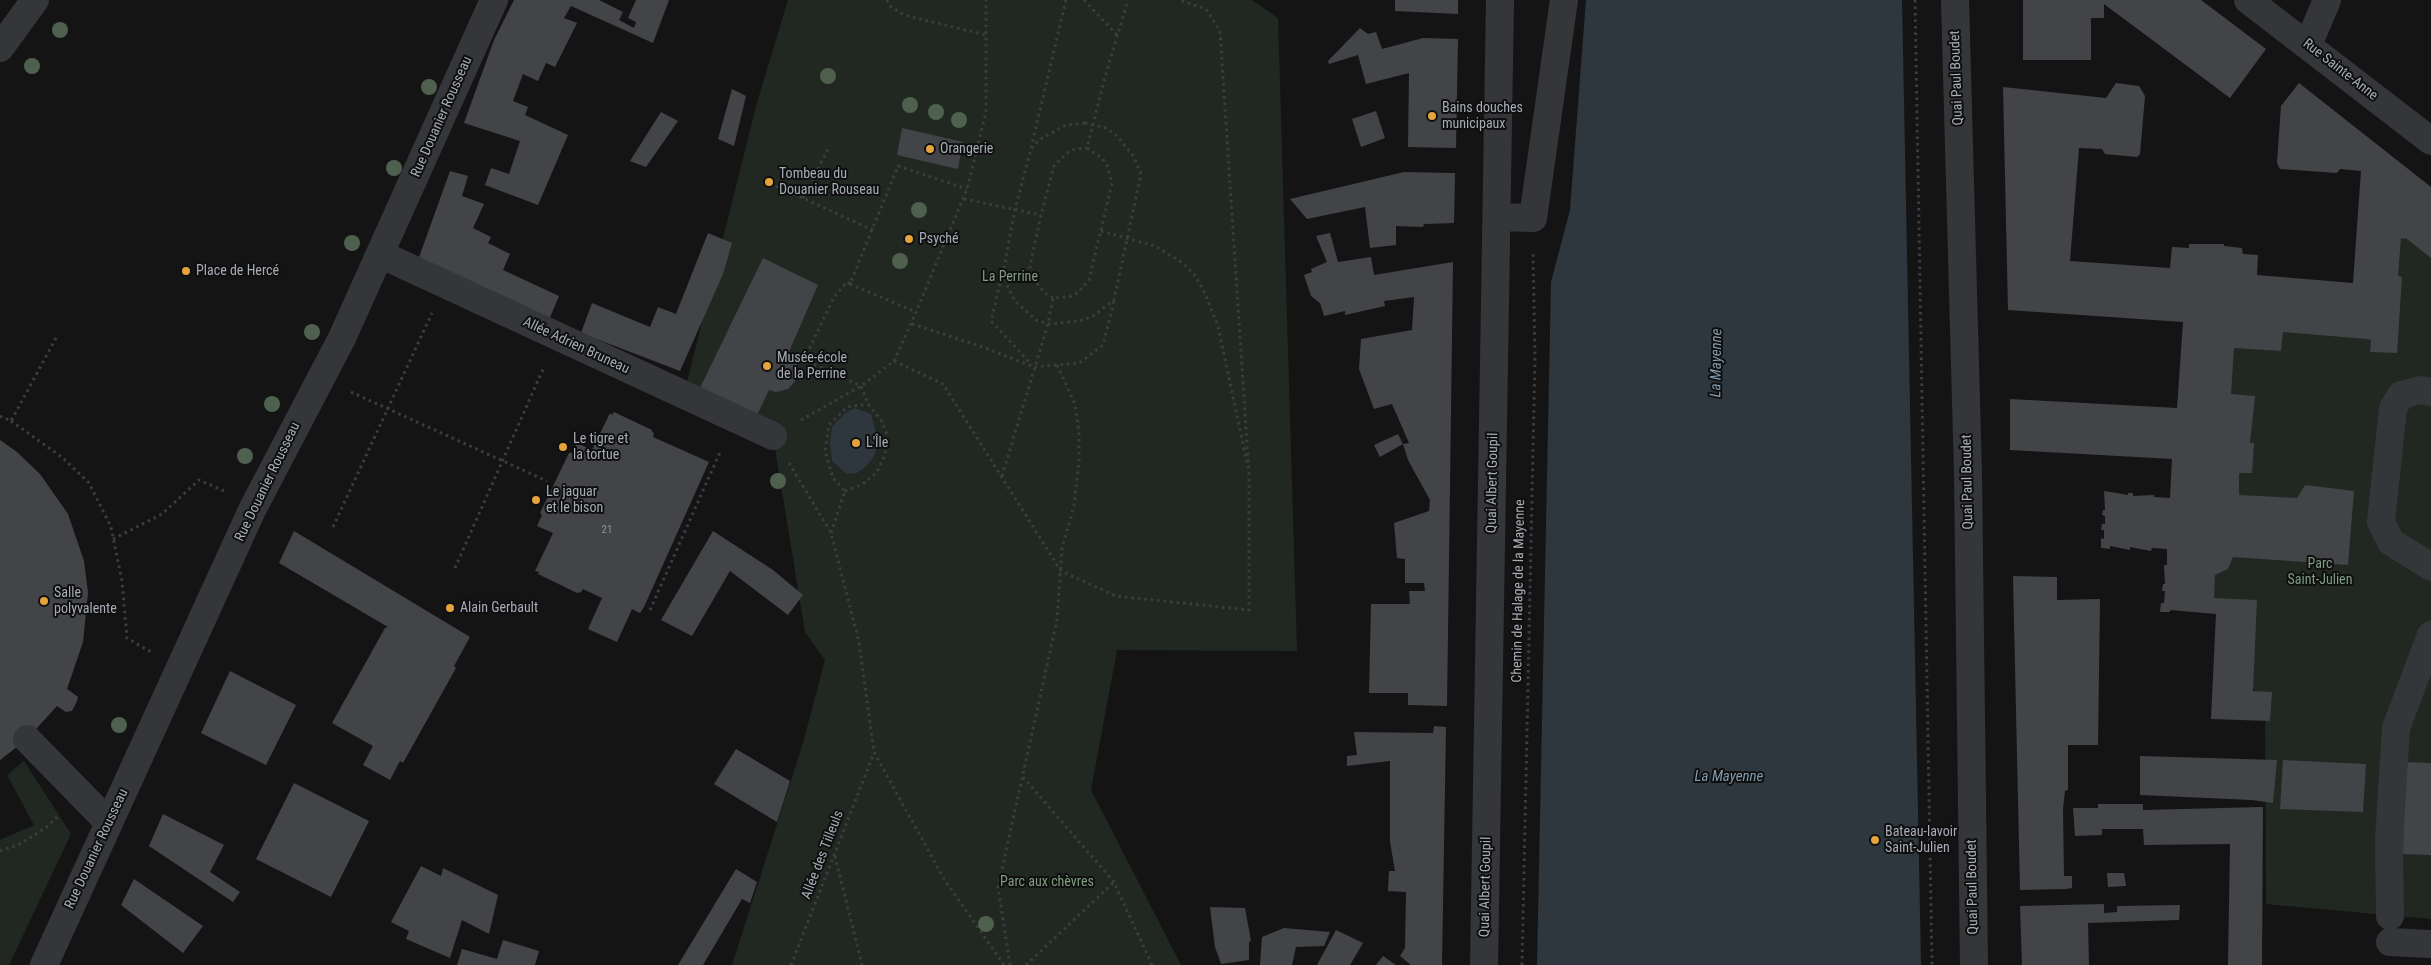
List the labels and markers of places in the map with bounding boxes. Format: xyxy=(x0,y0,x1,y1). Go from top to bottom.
place label: Bains douches municipaux xyxy=(1442,100,1523,132)
marker: Bains douches municipaux xyxy=(1426,110,1438,122)
place label: Orangerie xyxy=(940,141,993,157)
marker: Orangerie xyxy=(924,143,936,155)
place label: Tombeau du Douanier Rouseau xyxy=(779,166,879,198)
marker: Tombeau du Douanier Rouseau xyxy=(763,176,775,188)
place label: Psyché xyxy=(919,231,959,247)
marker: Psyché xyxy=(903,233,915,245)
place label: Place de Hercé xyxy=(196,263,279,279)
marker: Place de Hercé xyxy=(180,265,192,277)
place label: Musée-école de la Perrine xyxy=(777,350,847,382)
marker: Musée-école de la Perrine xyxy=(761,360,773,372)
place label: Le tigre et la tortue xyxy=(573,431,628,464)
place label: L'Île xyxy=(866,435,888,451)
marker: L'Île xyxy=(850,437,862,449)
marker: Le tigre et la tortue xyxy=(557,441,569,453)
place label: Le jaguar et le bison xyxy=(546,484,603,516)
marker: Le jaguar et le bison xyxy=(530,494,542,506)
place label: Salle polyvalente xyxy=(54,585,117,618)
marker: Salle polyvalente xyxy=(38,595,50,607)
place label: Alain Gerbault xyxy=(460,600,538,616)
marker: Alain Gerbault xyxy=(444,602,456,614)
place label: Bateau-lavoir Saint-Julien xyxy=(1885,824,1957,856)
marker: Bateau-lavoir Saint-Julien xyxy=(1869,834,1881,846)

